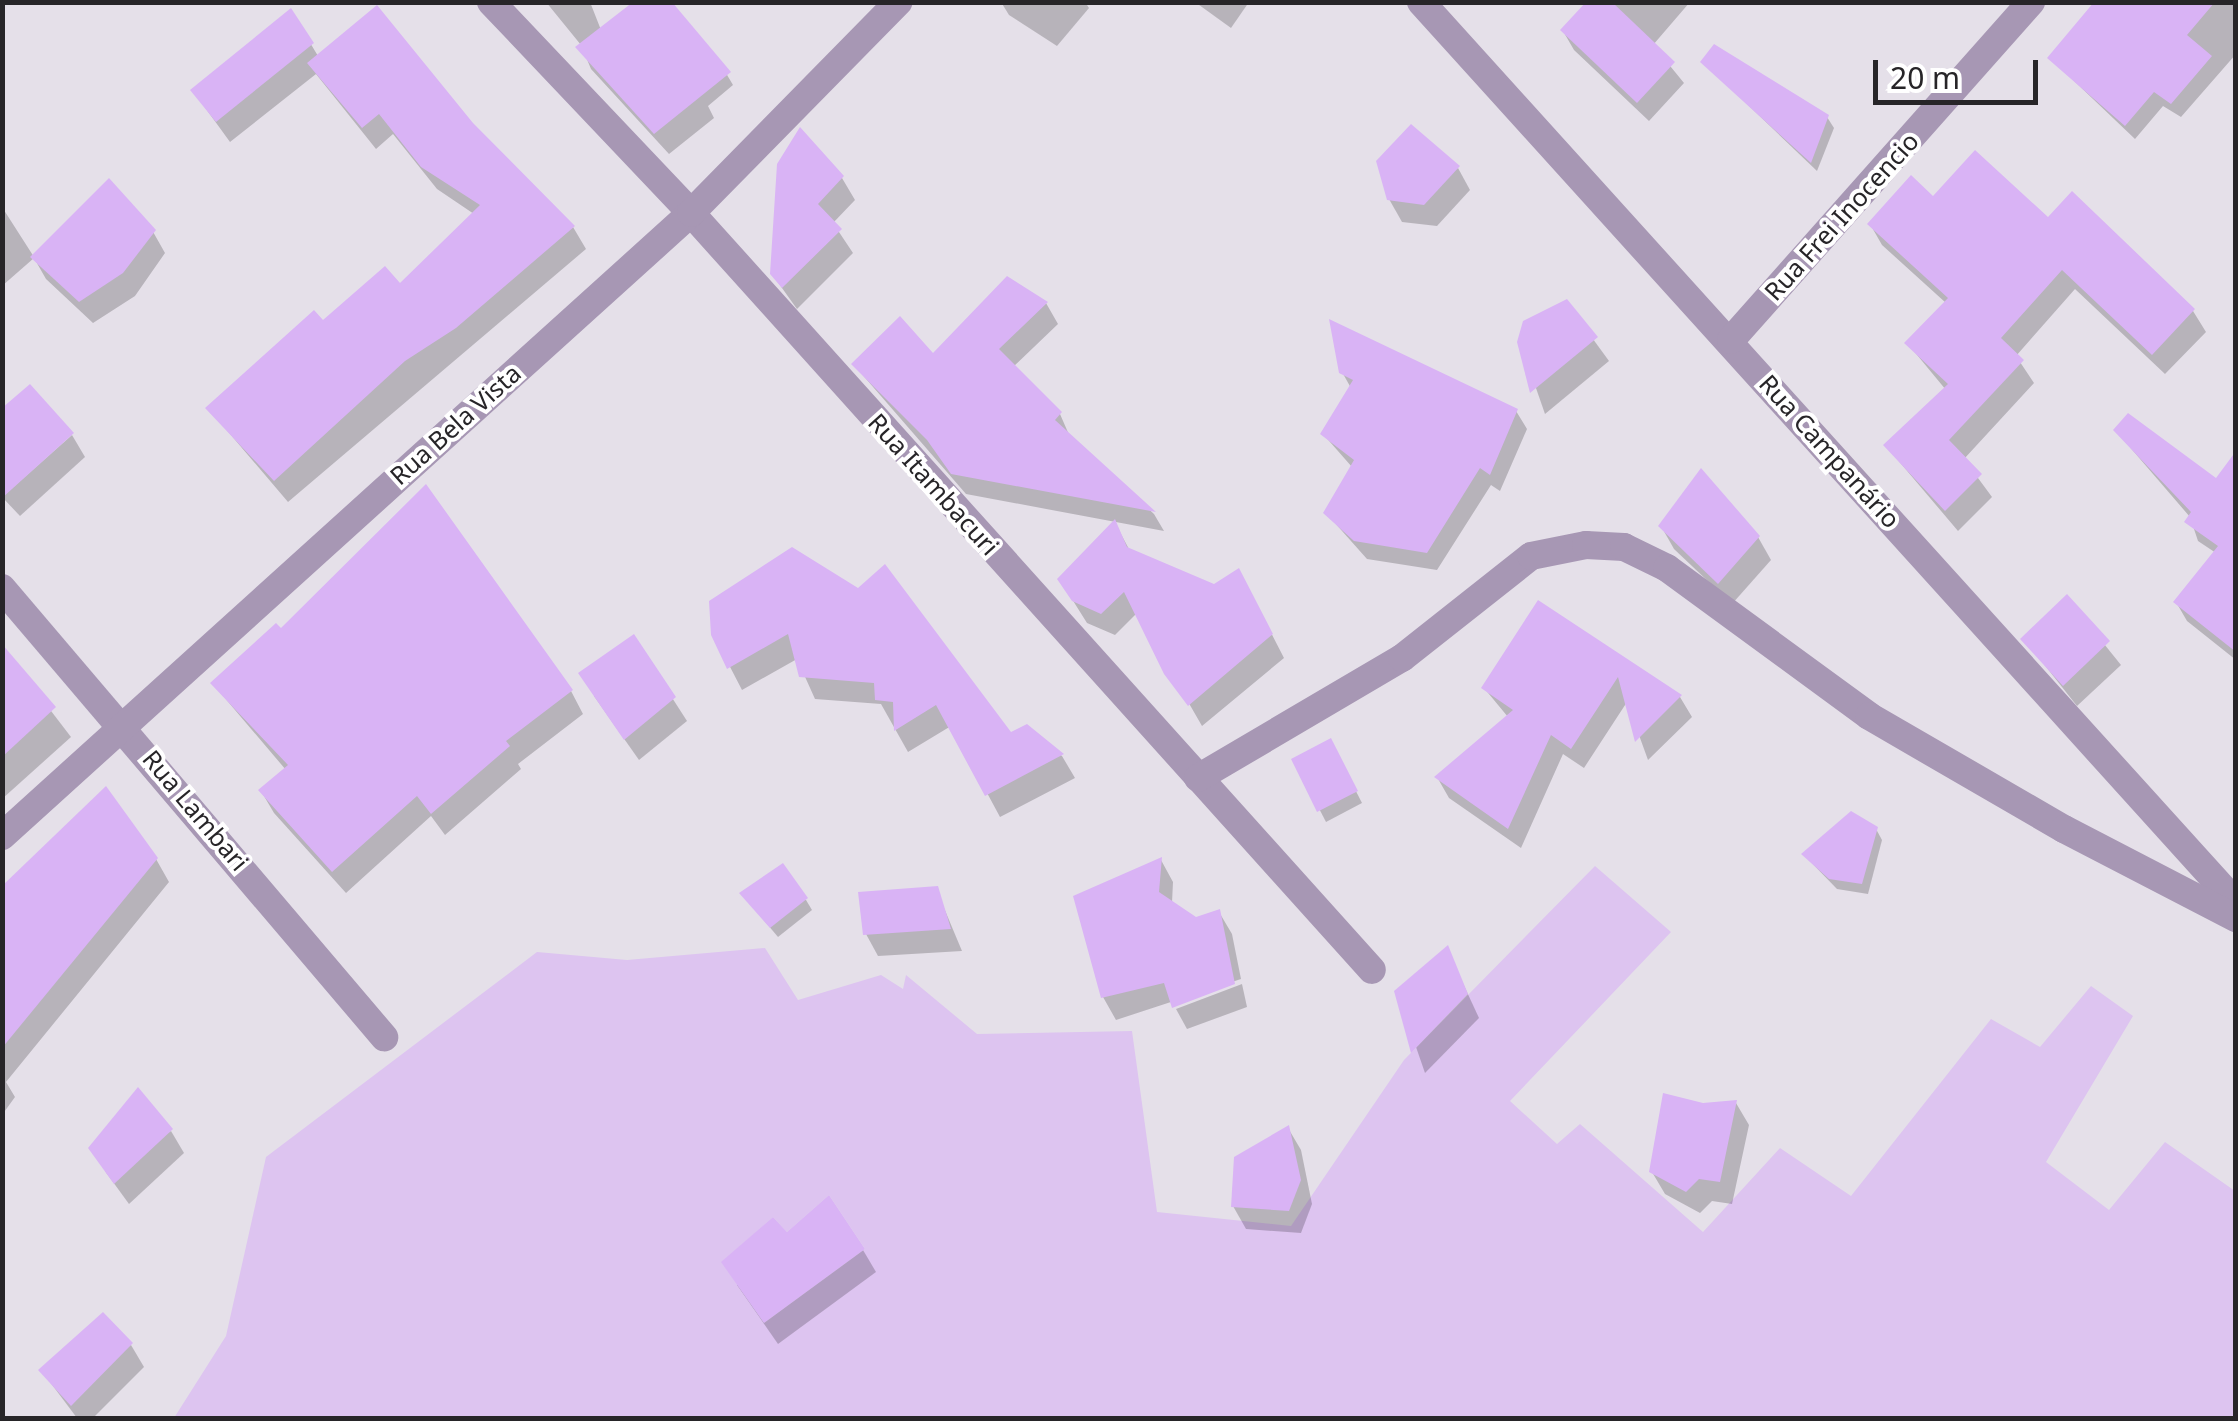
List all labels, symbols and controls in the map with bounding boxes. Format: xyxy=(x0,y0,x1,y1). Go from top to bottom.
scale bar xyxy=(1878,40,2043,102)
text: 20 m xyxy=(1890,57,1960,98)
street label: Rua Frei Inocencio xyxy=(1758,126,1924,306)
street label: Rua Bela Vista xyxy=(384,358,526,490)
street label: Rua Campanário xyxy=(1753,368,1907,534)
street label: Rua Itambacuri xyxy=(863,407,1005,561)
street label: Rua Lambari xyxy=(137,744,255,876)

